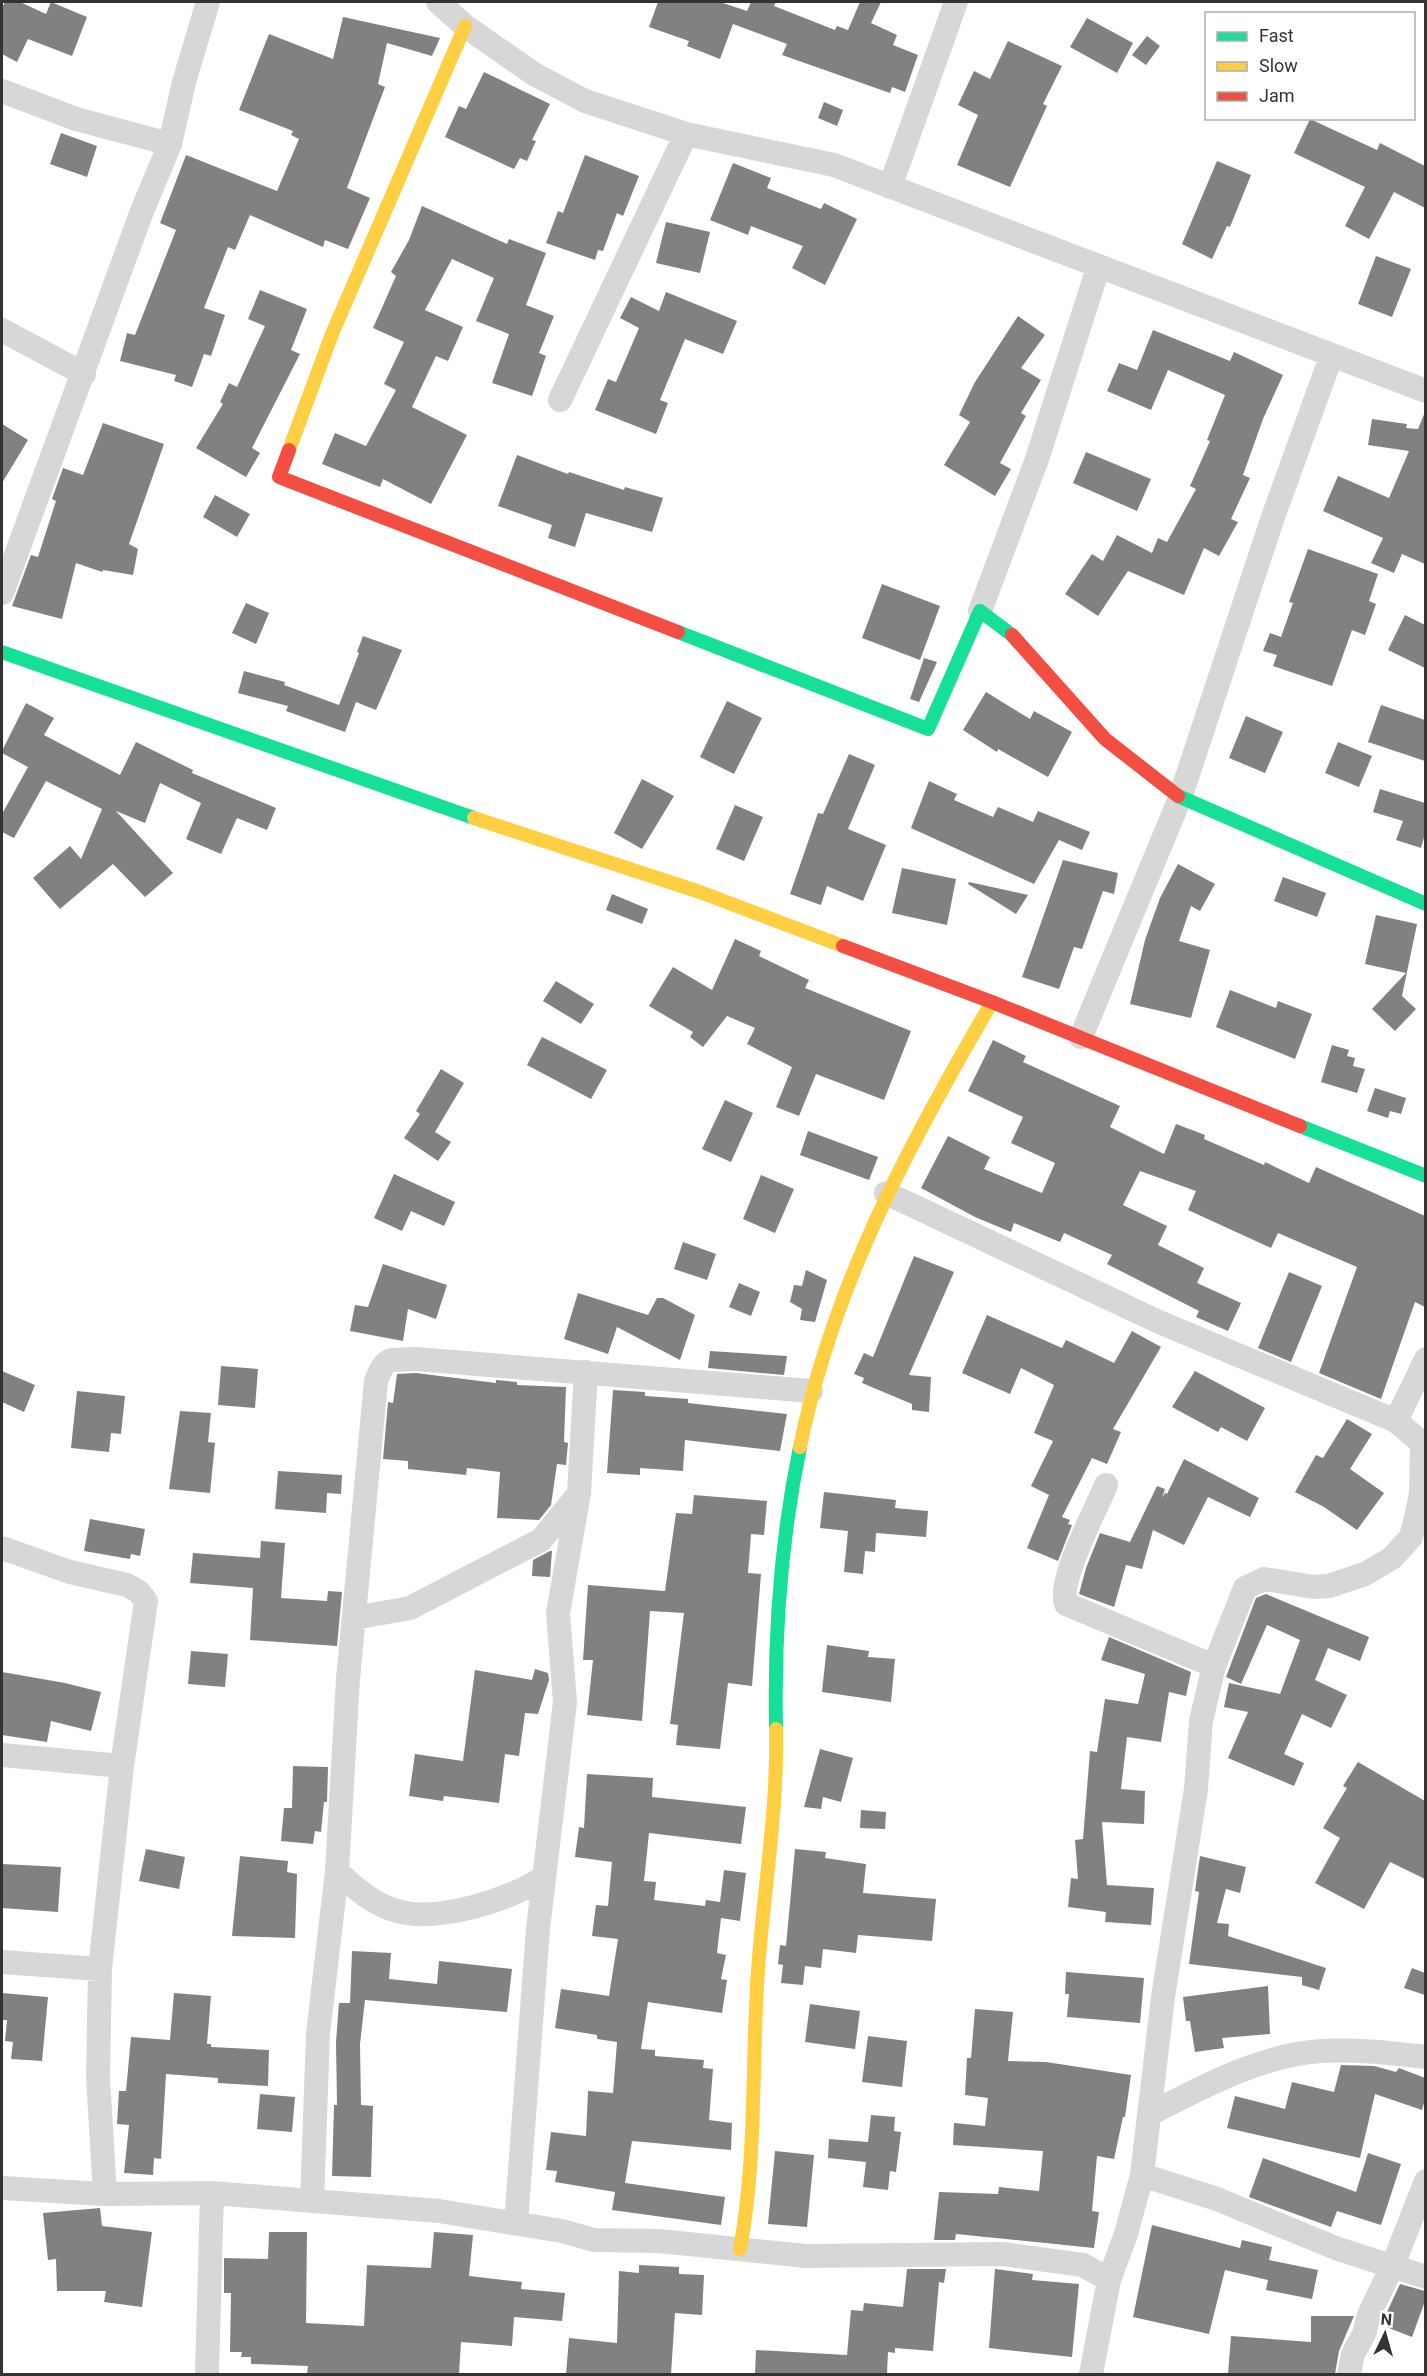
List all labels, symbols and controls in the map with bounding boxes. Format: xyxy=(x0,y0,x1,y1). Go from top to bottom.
legend xyxy=(1205,12,1415,120)
text: Fast xyxy=(1259,25,1294,46)
text: Slow xyxy=(1259,55,1298,76)
text: Jam xyxy=(1259,85,1295,106)
north arrow xyxy=(1355,2304,1415,2364)
text: N xyxy=(1380,2310,1393,2330)

